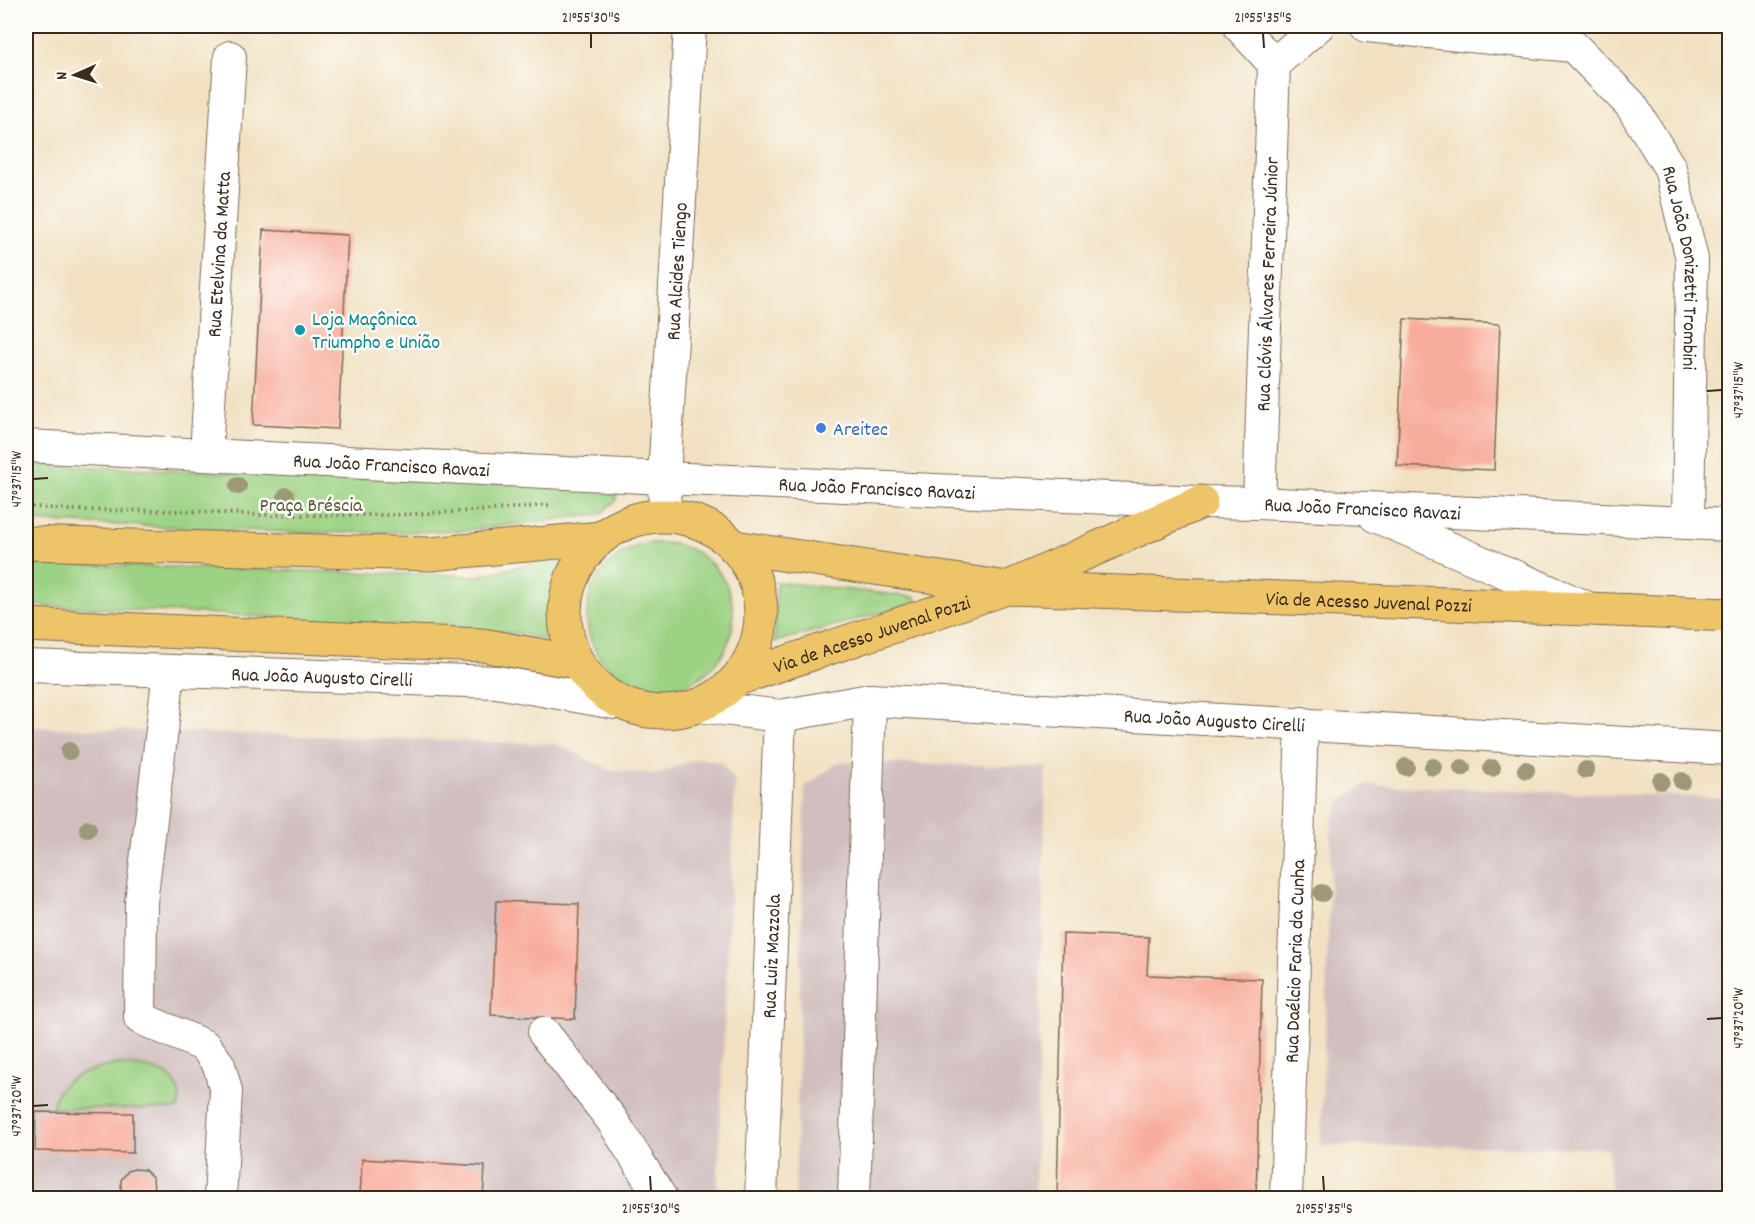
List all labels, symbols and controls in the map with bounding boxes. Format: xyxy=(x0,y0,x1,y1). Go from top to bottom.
text: 21°55'30"S xyxy=(562,8,620,30)
text: 21°55'35"S xyxy=(1234,8,1292,30)
north arrow xyxy=(45,45,105,105)
text: N xyxy=(51,71,74,80)
street label: Rua Clóvis Álvares Ferreira Júnior xyxy=(1251,156,1288,412)
street label: Rua João Donizetti Trombini xyxy=(1653,163,1704,371)
street label: Rua Etelvina da Matta xyxy=(202,170,240,338)
street label: Rua Alcides Tiengo xyxy=(661,202,697,341)
place label: Loja Maçônica Triumpho e União xyxy=(312,307,440,358)
marker: Loja Maçônica Triumpho e União xyxy=(293,323,307,337)
text: 47°37'15"W xyxy=(1729,361,1751,418)
place label: Areitec xyxy=(833,417,888,445)
marker: Areitec xyxy=(814,421,828,435)
street label: Rua João Francisco Ravazi xyxy=(292,448,491,486)
text: 47°37'15"W xyxy=(7,450,29,507)
street label: Rua João Francisco Ravazi xyxy=(778,472,976,509)
street label: Rua João Francisco Ravazi xyxy=(1263,492,1462,529)
park label: Praça Bréscia xyxy=(260,493,363,521)
street label: Via de Acesso Juvenal Pozzi xyxy=(1265,586,1472,622)
street label: Via de Acesso Juvenal Pozzi xyxy=(770,590,975,683)
street label: Rua João Augusto Cirelli xyxy=(231,662,413,696)
street label: Rua João Augusto Cirelli xyxy=(1123,703,1306,742)
street label: Rua Daélcio Faria da Cunha xyxy=(1280,858,1314,1064)
street label: Rua Luiz Mazzola xyxy=(757,893,790,1019)
text: 47°37'20"W xyxy=(1729,987,1751,1048)
text: 47°37'20"W xyxy=(7,1075,29,1136)
text: 21°55'30"S xyxy=(622,1199,680,1221)
text: 21°55'35"S xyxy=(1295,1199,1353,1221)

